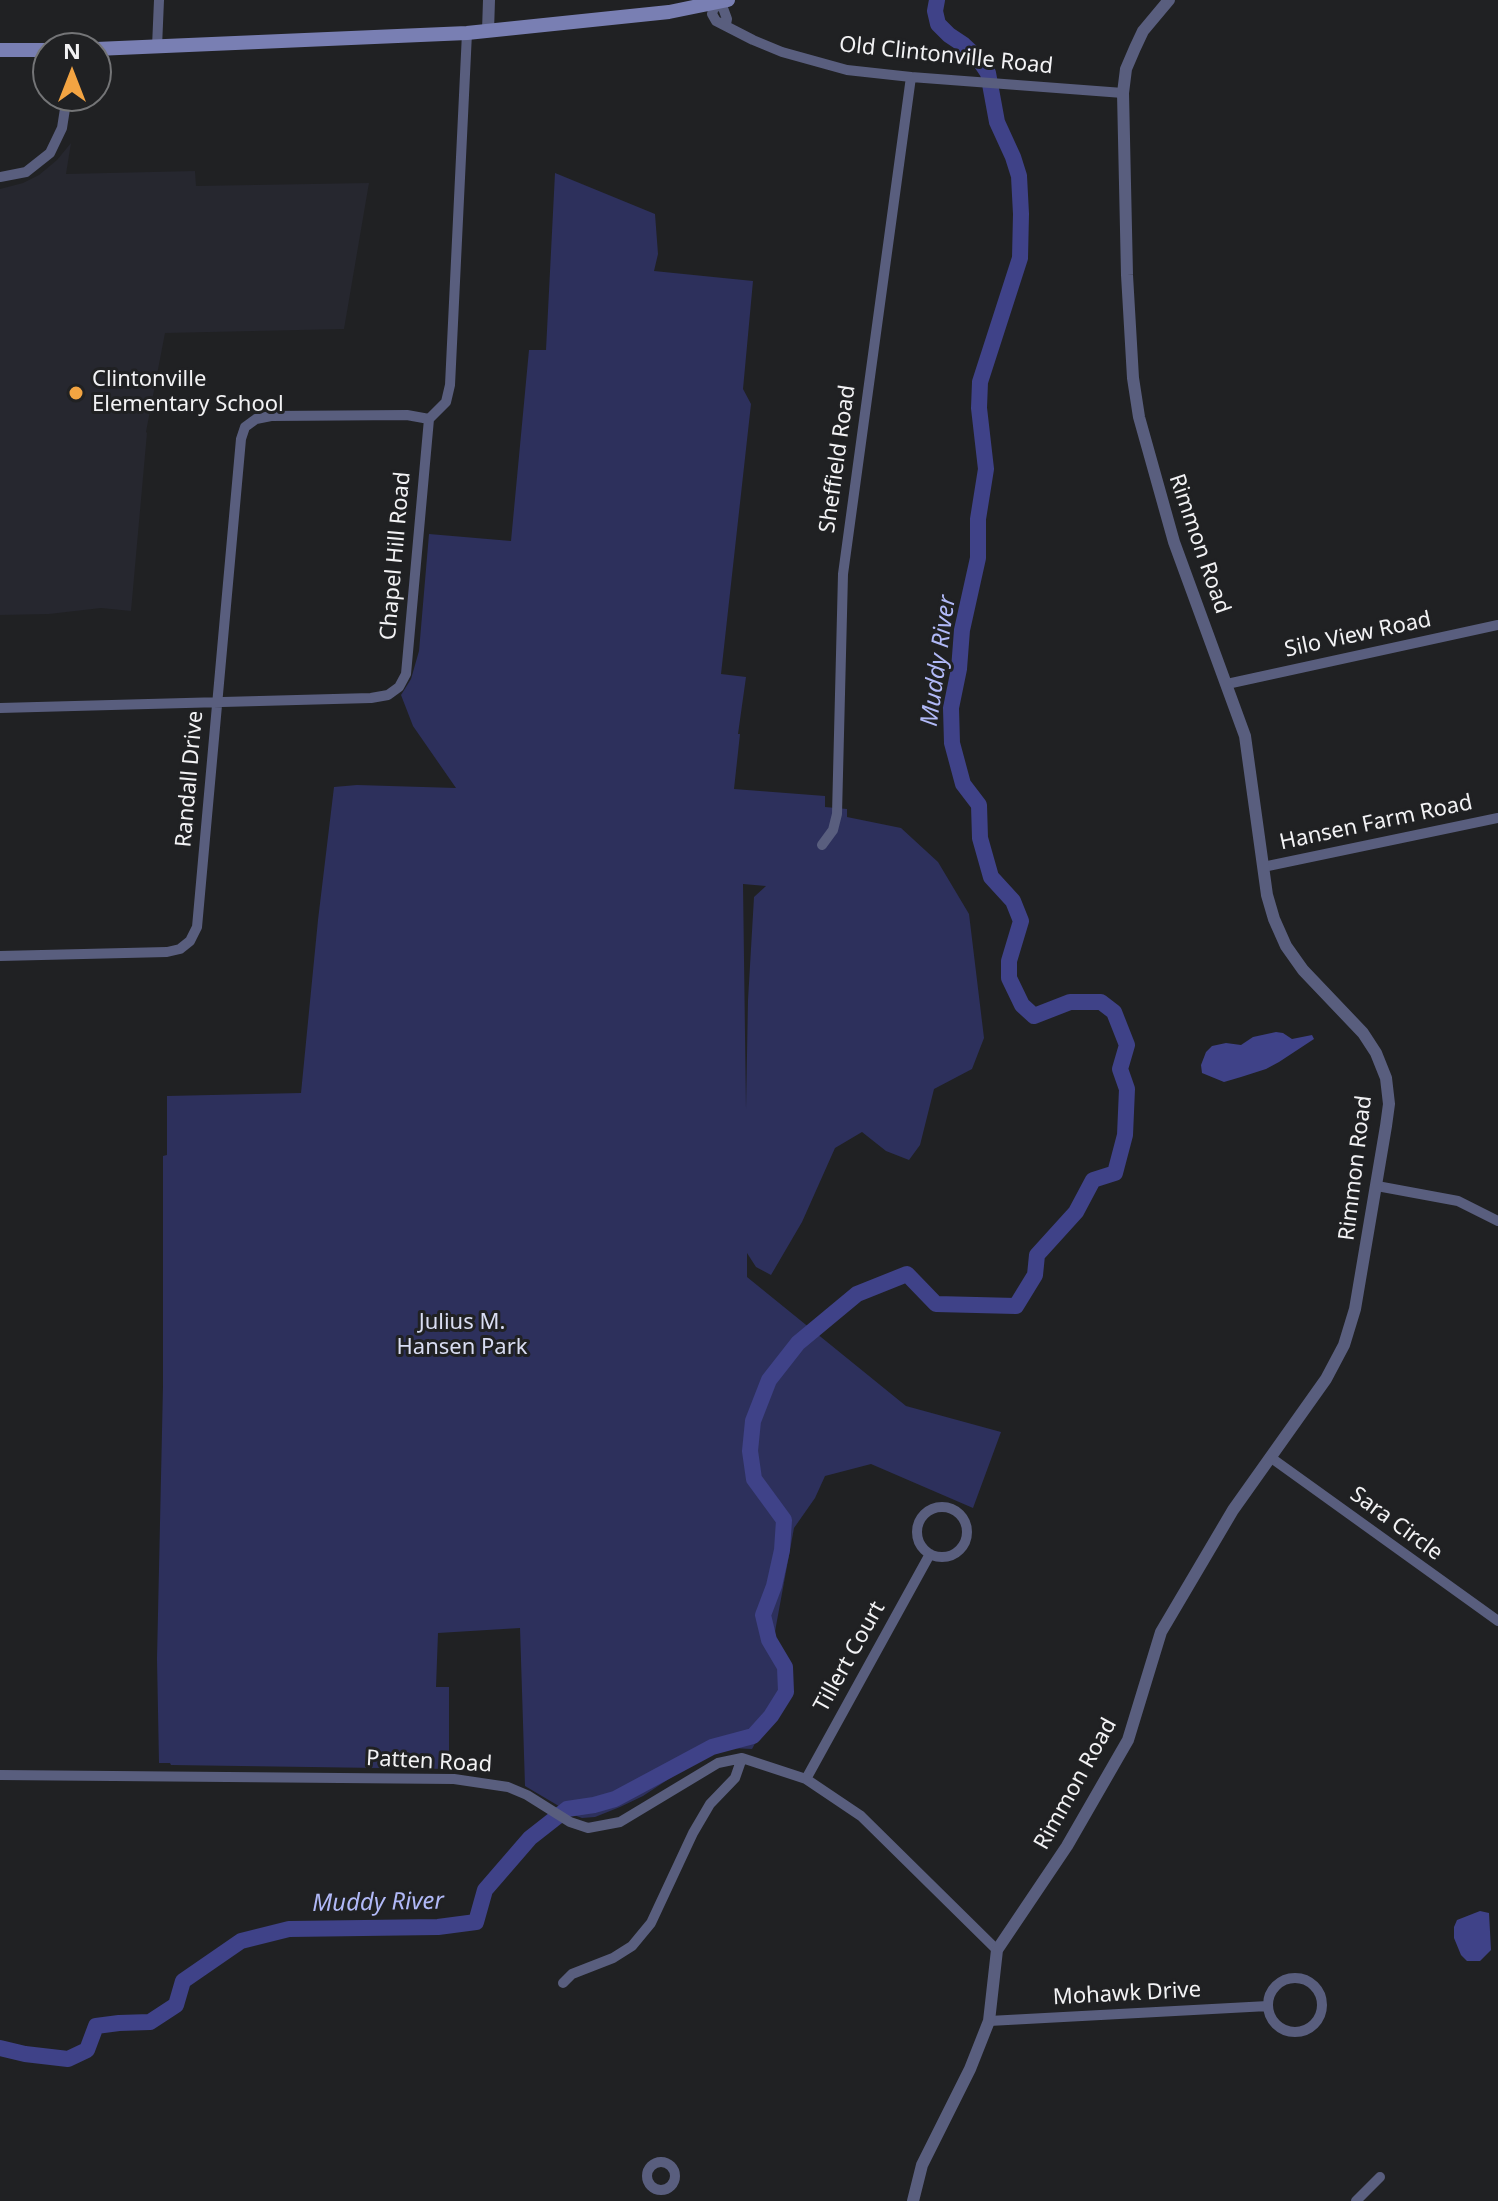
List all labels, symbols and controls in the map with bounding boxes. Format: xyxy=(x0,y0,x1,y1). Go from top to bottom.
north arrow xyxy=(32,32,112,112)
street label: Old Clintonville Road xyxy=(838,32,1054,80)
text: N xyxy=(63,35,81,65)
place label: Clintonville Elementary School xyxy=(92,367,284,418)
street label: Sheffield Road xyxy=(815,383,861,535)
marker: Clintonville Elementary School xyxy=(67,384,85,402)
street label: Chapel Hill Road xyxy=(375,471,417,641)
street label: Rimmon Road xyxy=(1163,471,1235,617)
water label: Muddy River xyxy=(916,594,962,728)
street label: Silo View Road xyxy=(1282,607,1434,663)
street label: Randall Drive xyxy=(171,710,209,848)
street label: Hansen Farm Road xyxy=(1277,790,1475,856)
street label: Rimmon Road xyxy=(1334,1094,1378,1242)
park label: Julius M. Hansen Park xyxy=(397,1310,527,1362)
street label: Sara Circle xyxy=(1345,1482,1447,1566)
street label: Tillert Court xyxy=(809,1597,891,1717)
street label: Rimmon Road xyxy=(1029,1714,1123,1854)
street label: Patten Road xyxy=(365,1746,493,1778)
water label: Muddy River xyxy=(312,1887,444,1919)
street label: Mohawk Drive xyxy=(1052,1977,1202,2011)

